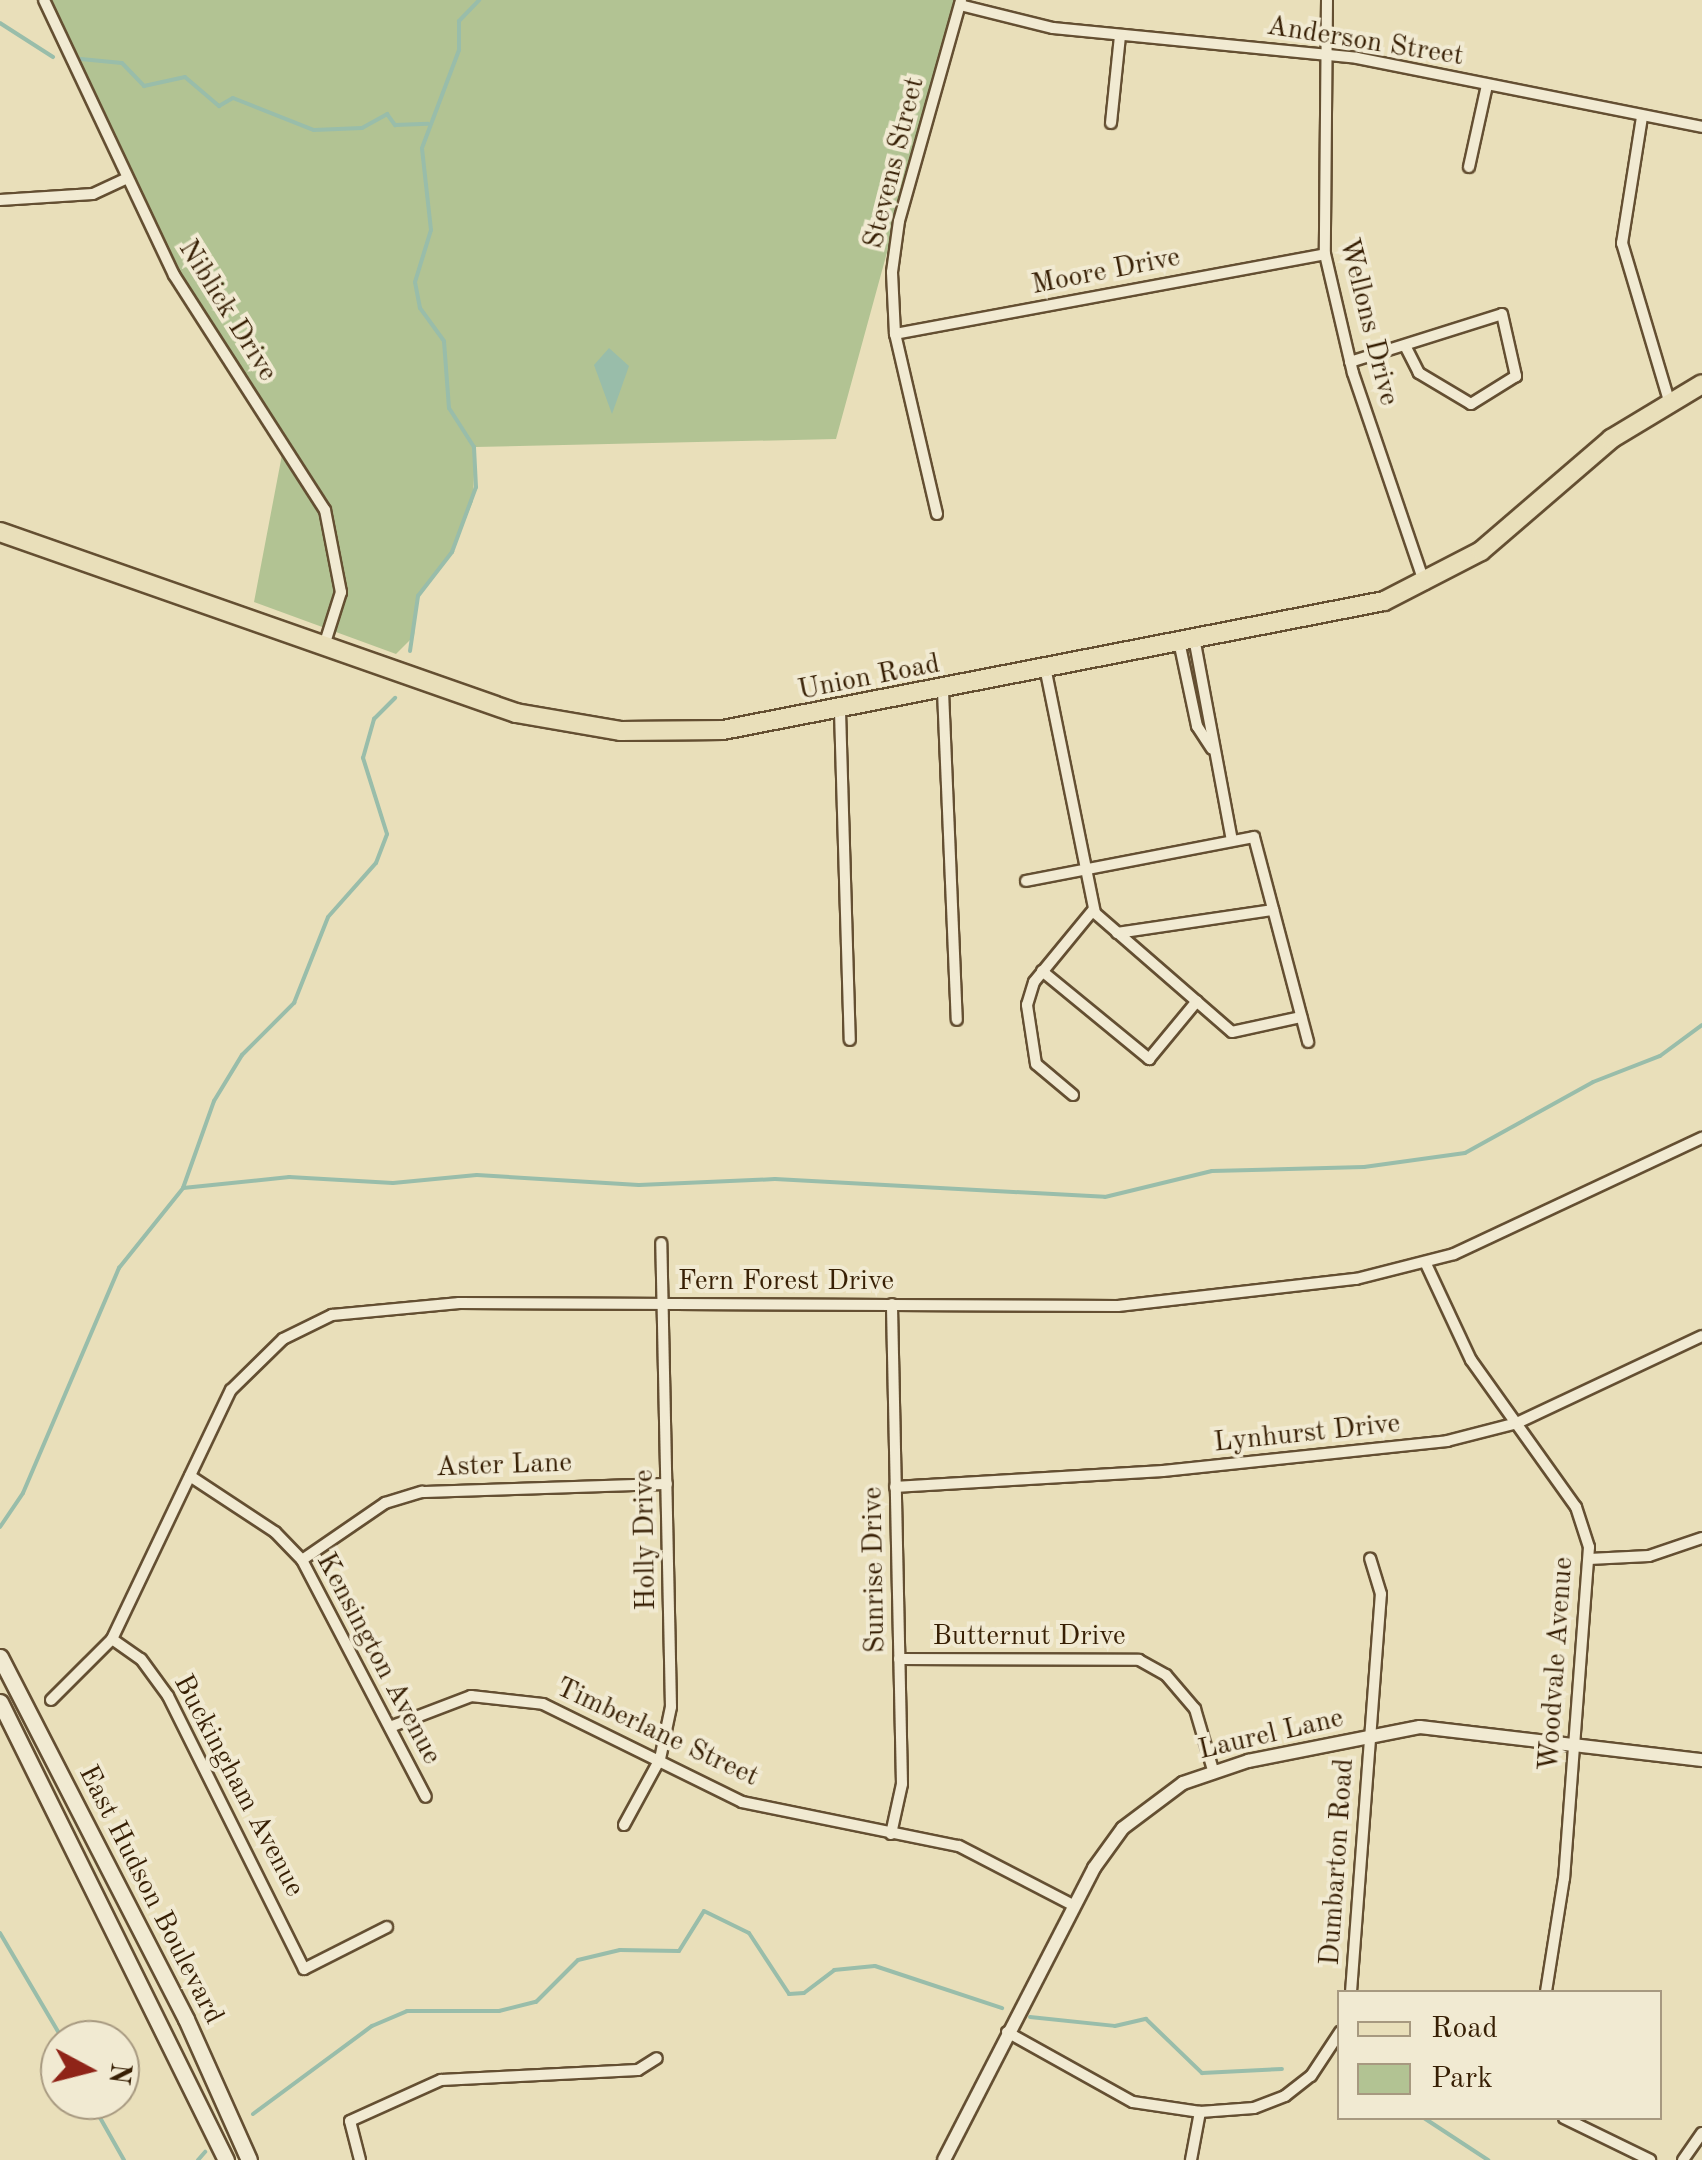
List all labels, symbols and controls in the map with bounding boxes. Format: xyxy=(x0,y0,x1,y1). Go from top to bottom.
street label: Anderson Street xyxy=(1264,10,1466,74)
street label: Stevens Street xyxy=(857,74,933,252)
street label: Niblick Drive xyxy=(170,234,284,388)
street label: Wellons Drive xyxy=(1331,235,1405,409)
street label: Moore Drive xyxy=(1029,241,1183,303)
street label: Union Road xyxy=(795,648,943,708)
street label: Fern Forest Drive xyxy=(678,1265,894,1299)
street label: Lynhurst Drive xyxy=(1212,1407,1402,1461)
street label: Aster Lane xyxy=(435,1447,573,1485)
street label: Holly Drive xyxy=(628,1469,664,1611)
street label: Sunrise Drive xyxy=(857,1486,893,1654)
street label: Kensington Avenue xyxy=(308,1548,448,1770)
street label: Woodvale Avenue xyxy=(1533,1556,1581,1772)
street label: Butternut Drive xyxy=(932,1620,1126,1654)
street label: Buckingham Avenue xyxy=(165,1669,311,1903)
street label: Timberlane Street xyxy=(550,1671,764,1795)
street label: Laurel Lane xyxy=(1195,1702,1347,1768)
street label: Dumbarton Road xyxy=(1314,1757,1362,1967)
street label: East Hudson Boulevard xyxy=(70,1760,230,2030)
legend xyxy=(1337,1990,1662,2120)
text: Road xyxy=(1431,2014,1498,2044)
north arrow xyxy=(40,2020,140,2120)
text: N xyxy=(103,2061,133,2086)
text: Park xyxy=(1431,2064,1493,2094)

